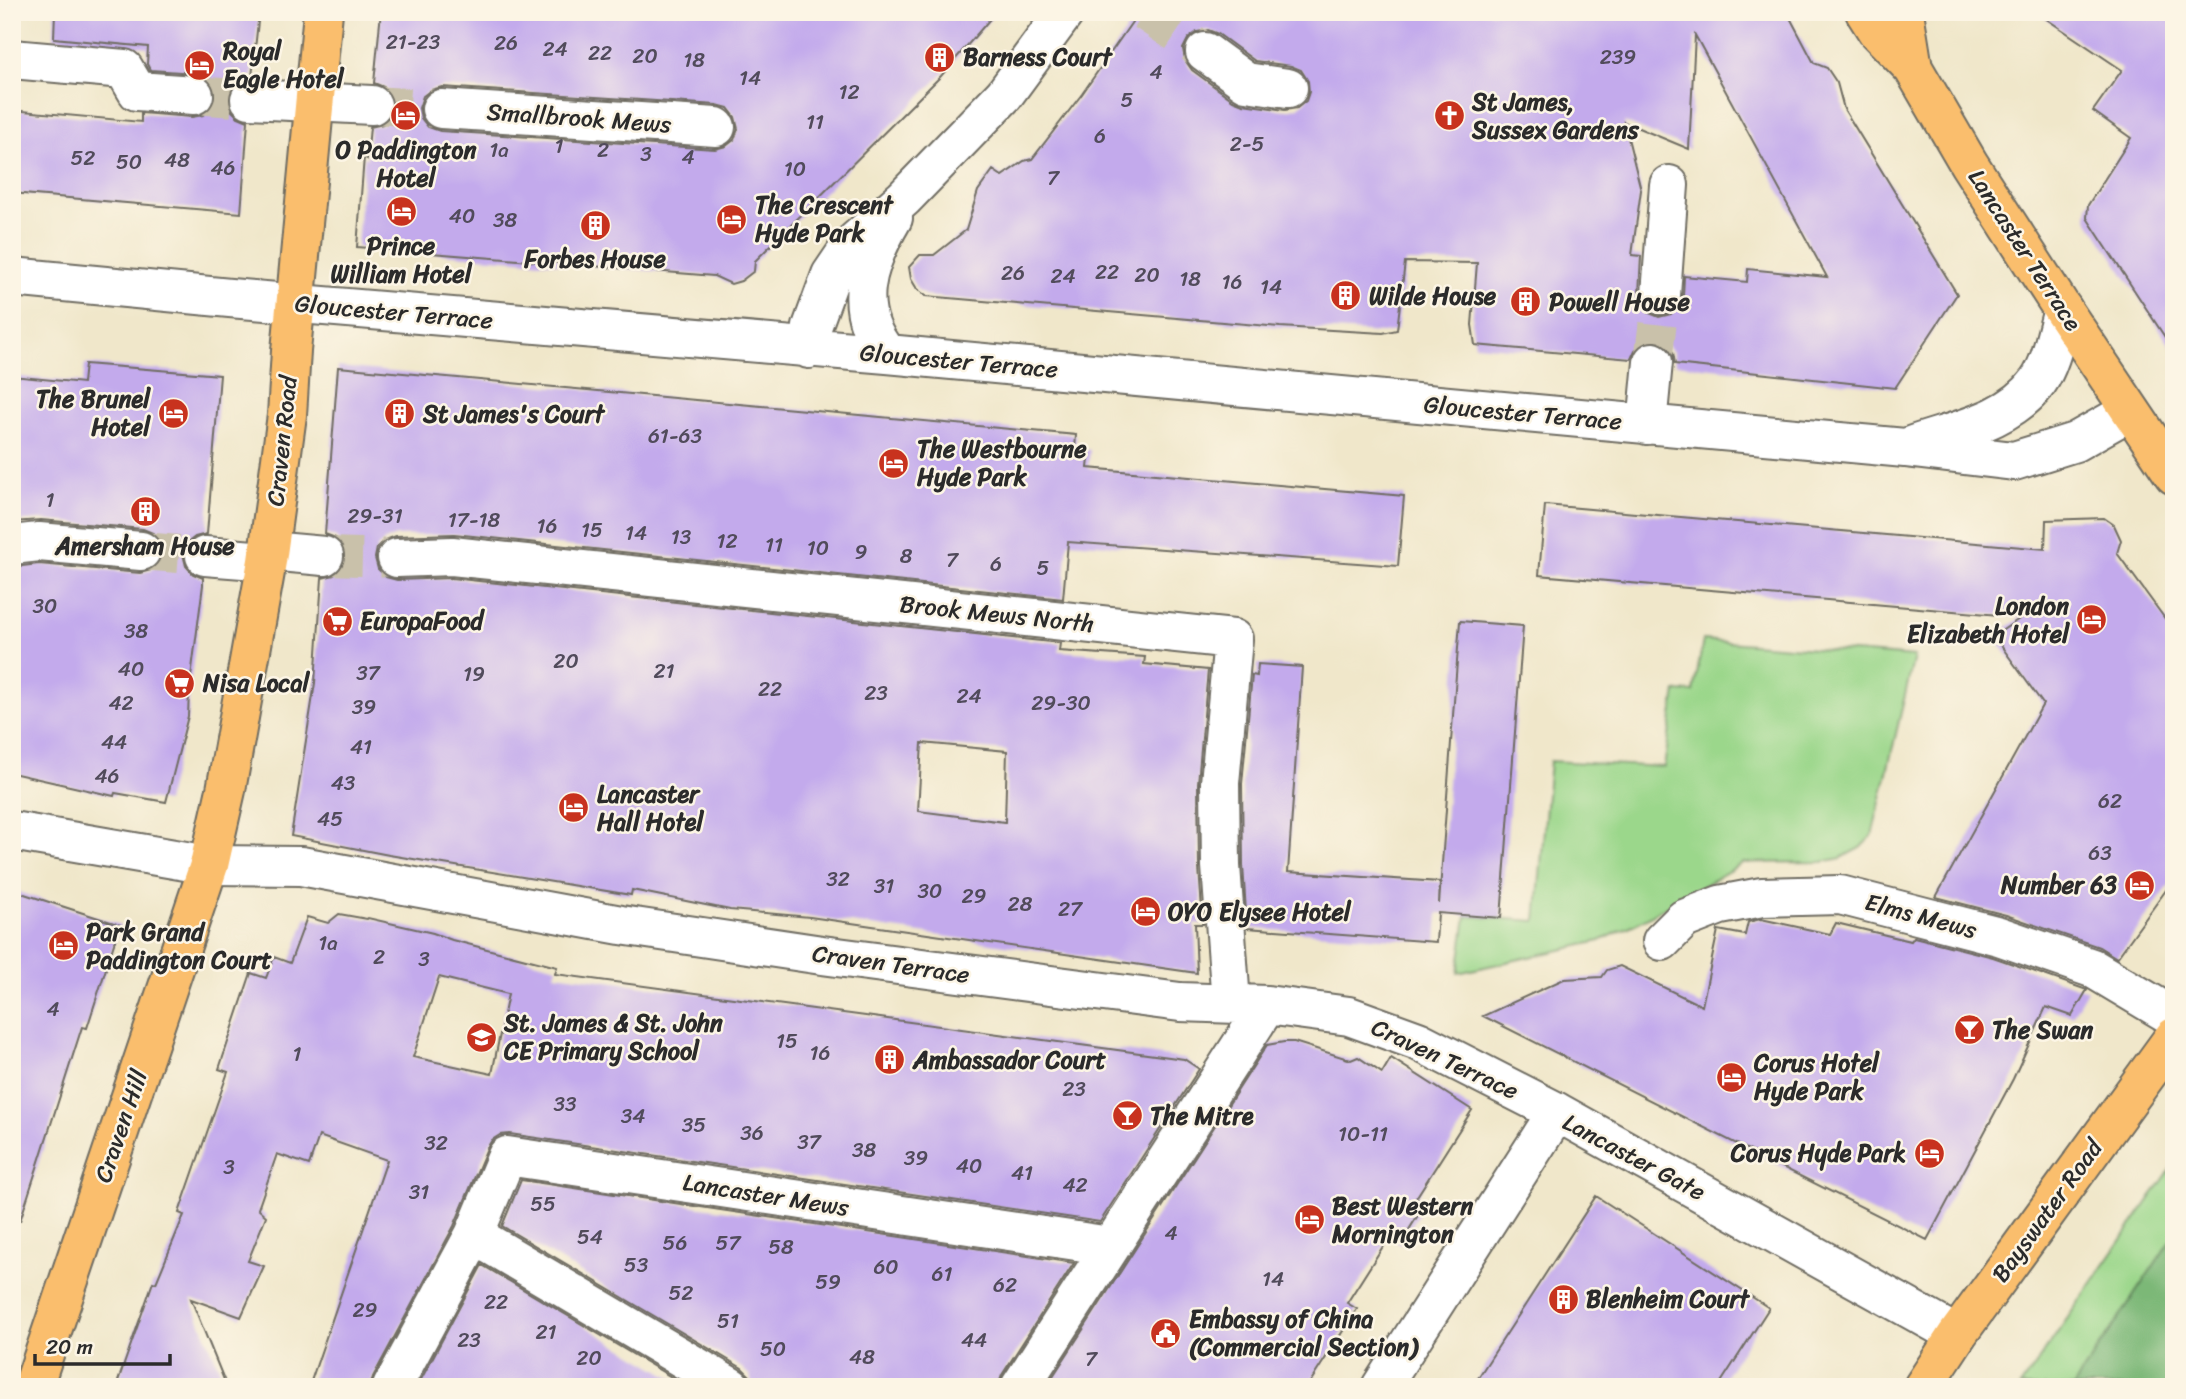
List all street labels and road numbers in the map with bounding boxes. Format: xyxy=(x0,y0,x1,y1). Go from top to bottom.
street label: Smallbrook Mews xyxy=(485,91,673,145)
street label: Lancaster Terrace xyxy=(1956,160,2094,340)
street label: Gloucester Terrace xyxy=(293,282,495,342)
street label: Gloucester Terrace xyxy=(858,331,1060,391)
street label: Craven Road xyxy=(254,371,310,508)
street label: Gloucester Terrace xyxy=(1422,383,1624,443)
street label: Brook Mews North xyxy=(898,583,1096,645)
street label: Elms Mews xyxy=(1860,881,1982,951)
street label: Craven Terrace xyxy=(810,932,972,996)
street label: Craven Terrace xyxy=(1364,1006,1526,1112)
street label: Craven Hill xyxy=(82,1063,160,1188)
street label: Lancaster Gate xyxy=(1555,1102,1713,1212)
street label: Bayswater Road xyxy=(1980,1129,2114,1292)
street label: Lancaster Mews xyxy=(680,1161,853,1229)

